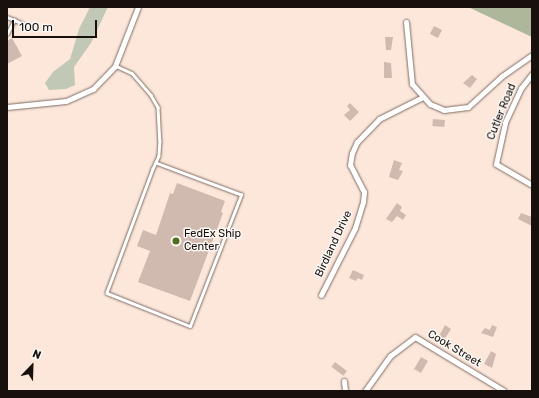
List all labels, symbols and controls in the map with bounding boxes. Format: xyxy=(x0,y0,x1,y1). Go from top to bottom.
scale bar xyxy=(14,12,99,38)
text: 100 m xyxy=(19,20,53,34)
street label: Cutler Road xyxy=(485,82,519,142)
street label: Birdland Drive xyxy=(313,209,355,279)
place label: FedEx Ship Center xyxy=(184,228,241,254)
marker: FedEx Ship Center xyxy=(171,236,181,246)
street label: Cook Street xyxy=(425,328,483,370)
north arrow xyxy=(12,346,52,386)
text: N xyxy=(31,347,43,362)

